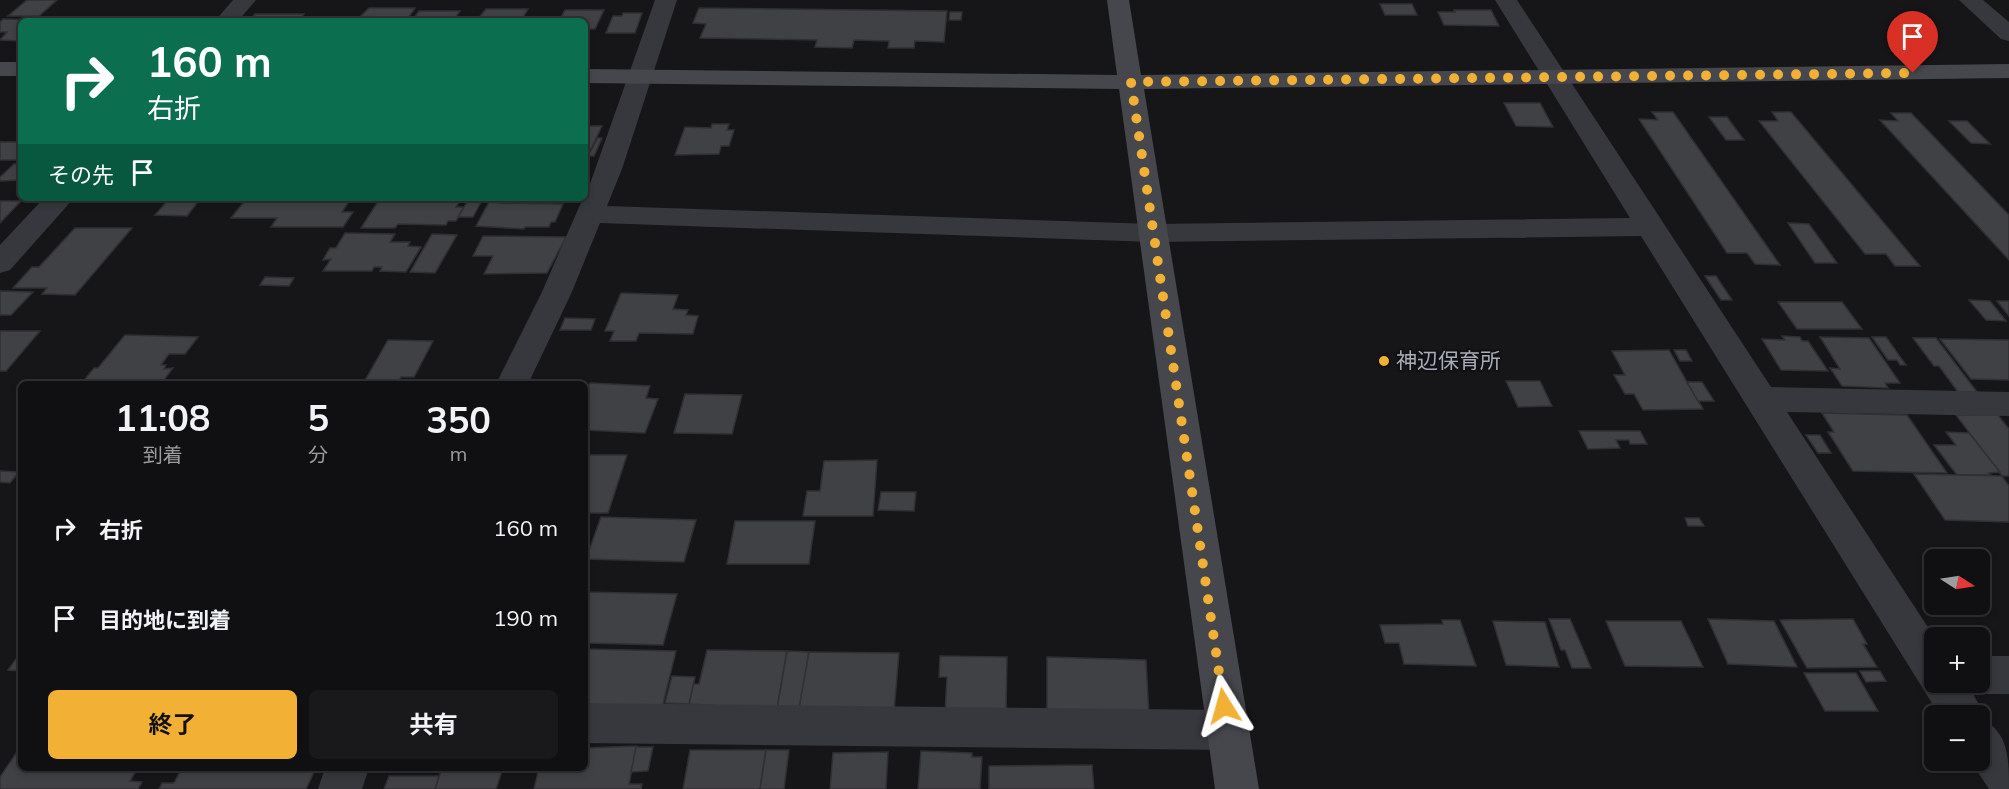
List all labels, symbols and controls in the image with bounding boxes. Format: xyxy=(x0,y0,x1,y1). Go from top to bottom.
pin xyxy=(1887,11,1938,73)
icon: arrive xyxy=(1896,20,1929,53)
text: 160 m xyxy=(147,35,272,88)
icon: right xyxy=(48,42,126,120)
text: 右折 xyxy=(147,91,201,125)
icon: arrive xyxy=(126,156,159,189)
text: その先 xyxy=(48,161,114,189)
place label: 神辺保育所 xyxy=(1396,347,1501,373)
marker: 神辺保育所 xyxy=(1377,354,1391,368)
text: 11:08 xyxy=(115,395,210,440)
text: 5 xyxy=(307,395,329,440)
text: 350 xyxy=(426,397,491,442)
text: m xyxy=(450,441,467,466)
text: 到着 xyxy=(143,442,183,467)
text: 分 xyxy=(308,442,328,467)
icon: right xyxy=(48,512,81,545)
text: 160 m xyxy=(493,514,558,542)
text: 右折 xyxy=(99,516,143,544)
north arrow xyxy=(1924,549,1990,615)
map controls xyxy=(1924,549,1990,771)
icon: arrive xyxy=(48,602,81,635)
text: 190 m xyxy=(493,604,558,632)
text: 目的地に到着 xyxy=(99,606,231,634)
button: + xyxy=(1924,627,1990,693)
position arrow xyxy=(1192,674,1256,738)
button: 終了 xyxy=(48,690,297,759)
button: 共有 xyxy=(309,690,558,759)
button: − xyxy=(1924,705,1990,771)

